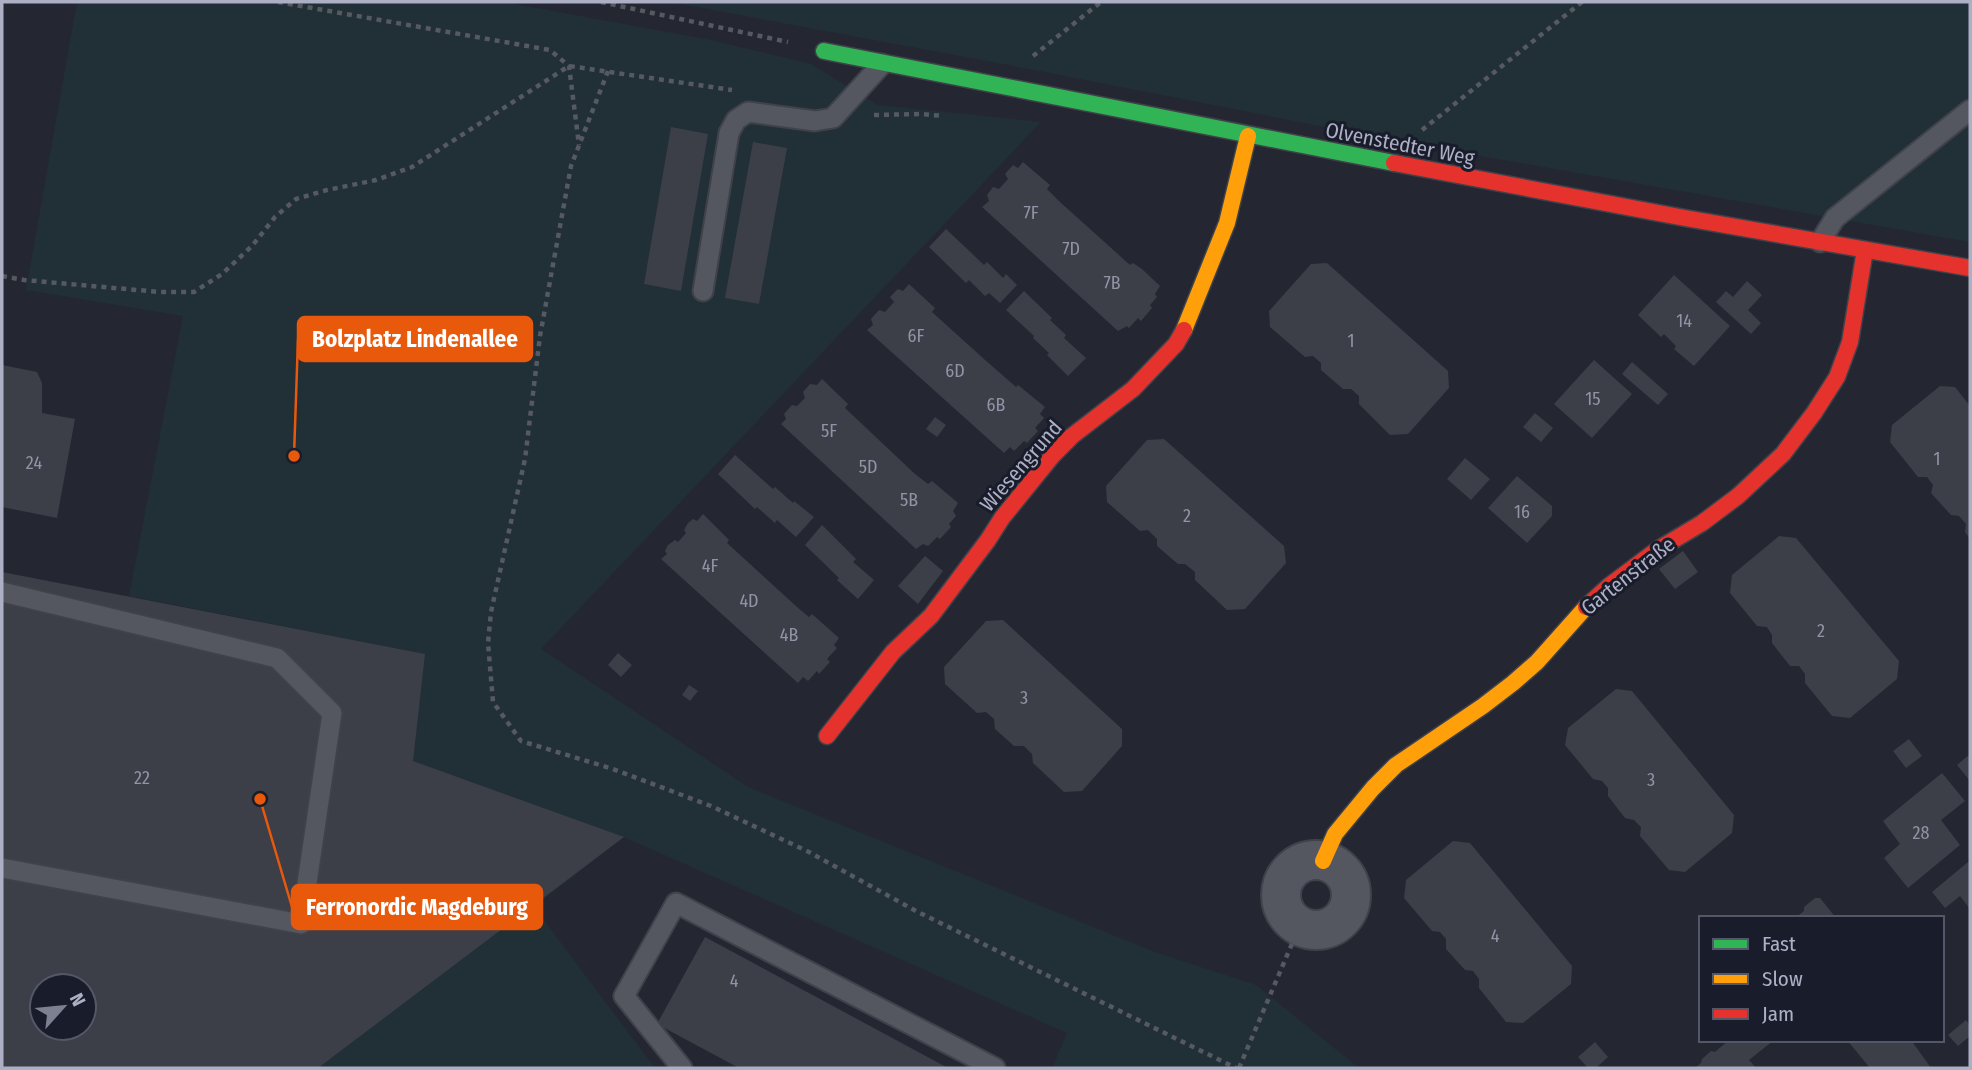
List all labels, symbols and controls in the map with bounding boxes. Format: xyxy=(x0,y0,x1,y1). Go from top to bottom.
street label: Olvenstedter Weg xyxy=(1323,117,1477,171)
house number: 7F xyxy=(1023,202,1039,224)
house number: 7D xyxy=(1062,238,1080,260)
house number: 7B xyxy=(1103,272,1121,294)
house number: 14 xyxy=(1676,310,1692,332)
callout: Bolzplatz Lindenallee xyxy=(298,317,532,361)
text: Bolzplatz Lindenallee xyxy=(312,325,518,353)
house number: 6F xyxy=(908,325,925,347)
house number: 1 xyxy=(1347,330,1355,352)
house number: 6D xyxy=(945,360,965,382)
house number: 15 xyxy=(1585,388,1601,410)
house number: 6B xyxy=(987,394,1006,416)
street label: Wiesengrund xyxy=(974,415,1068,517)
house number: 5F xyxy=(821,420,837,442)
house number: 1 xyxy=(1933,448,1941,470)
house number: 24 xyxy=(26,452,42,474)
house number: 5D xyxy=(859,456,877,478)
house number: 5B xyxy=(900,489,918,511)
house number: 16 xyxy=(1514,501,1530,523)
house number: 2 xyxy=(1183,505,1191,527)
street label: Gartenstraße xyxy=(1576,531,1680,621)
house number: 4F xyxy=(702,555,718,577)
house number: 4D xyxy=(739,590,759,612)
house number: 2 xyxy=(1817,620,1825,642)
house number: 4B xyxy=(780,624,798,646)
house number: 3 xyxy=(1020,687,1028,709)
house number: 22 xyxy=(134,767,150,789)
house number: 3 xyxy=(1647,769,1655,791)
house number: 28 xyxy=(1913,822,1929,844)
callout: Ferronordic Magdeburg xyxy=(292,885,542,929)
text: Ferronordic Magdeburg xyxy=(306,893,528,921)
legend xyxy=(1699,916,1944,1042)
house number: 4 xyxy=(1491,925,1500,947)
text: Fast xyxy=(1762,931,1796,957)
text: Slow xyxy=(1762,966,1803,992)
house number: 4 xyxy=(730,970,739,992)
north arrow xyxy=(28,972,98,1042)
text: N xyxy=(65,989,91,1010)
text: Jam xyxy=(1762,1001,1794,1027)

